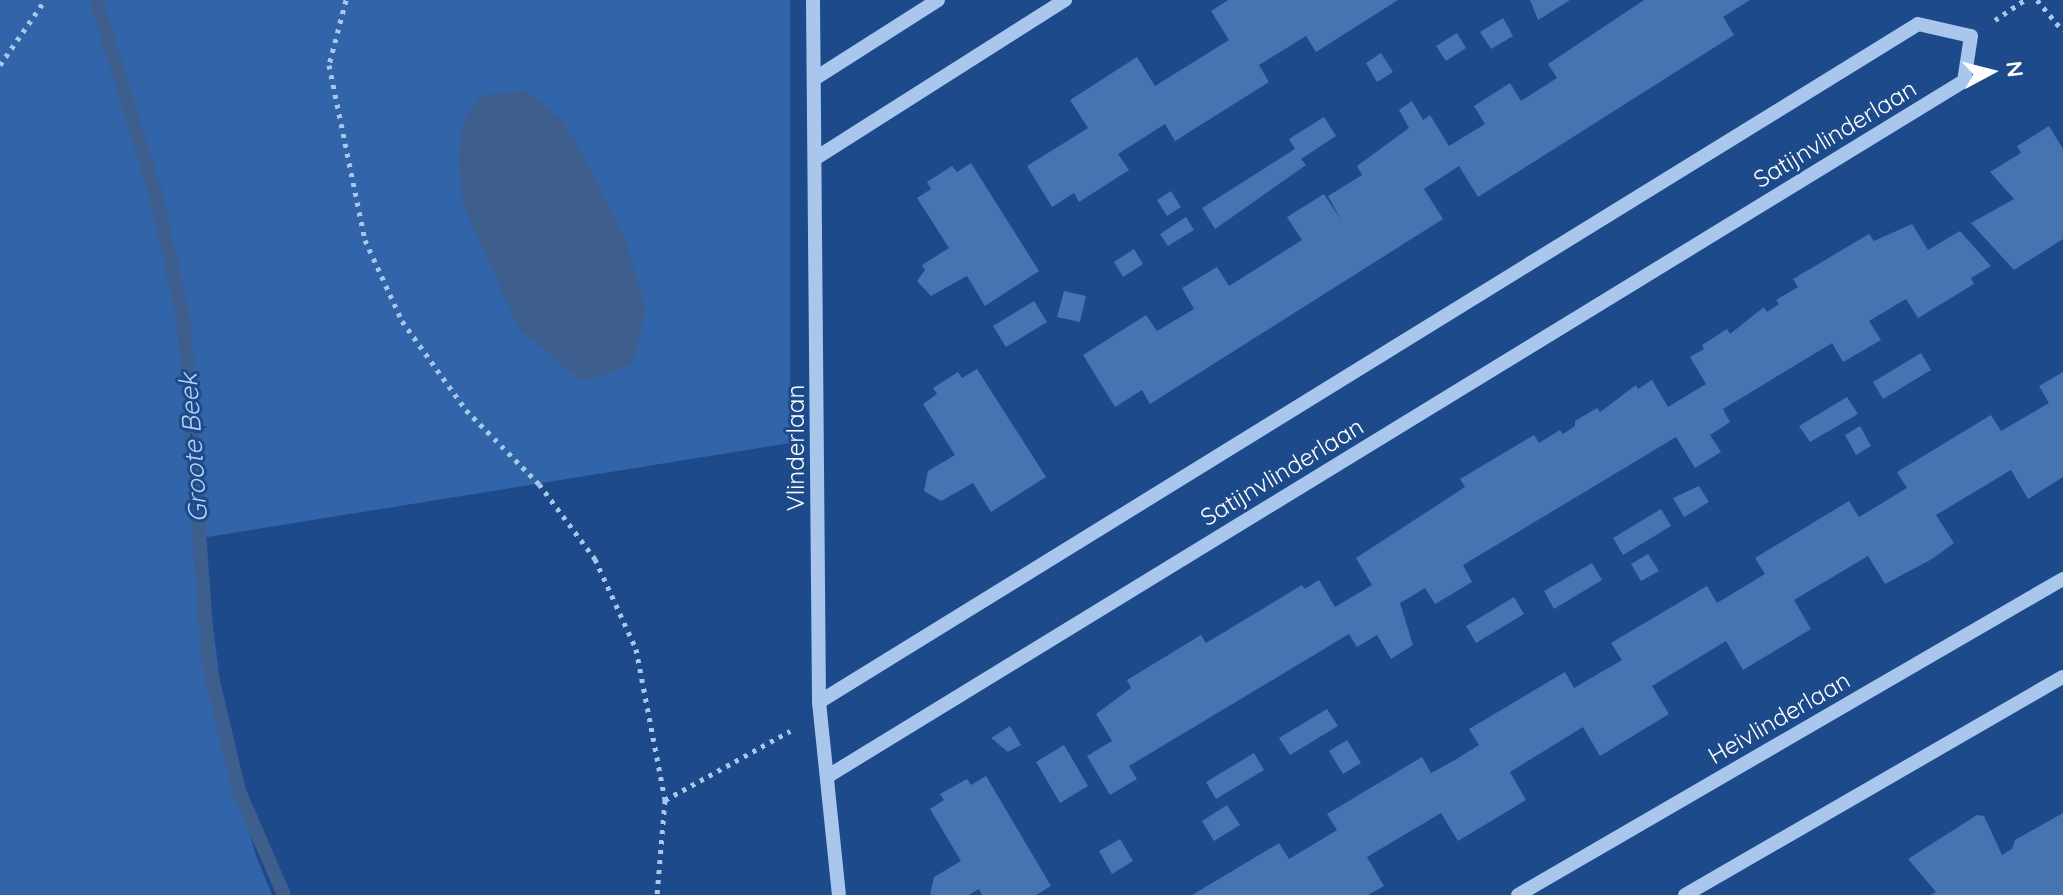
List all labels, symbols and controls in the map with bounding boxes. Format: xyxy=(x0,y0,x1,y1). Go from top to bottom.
north arrow xyxy=(1951,32,2031,112)
text: N xyxy=(2000,59,2030,79)
street label: Satijnvlinderlaan xyxy=(1748,74,1922,194)
water label: Groote Beek xyxy=(172,372,214,524)
street label: Vlinderlaan xyxy=(782,385,810,511)
street label: Satijnvlinderlaan xyxy=(1195,412,1369,532)
street label: Heivlinderlaan xyxy=(1703,666,1855,770)

